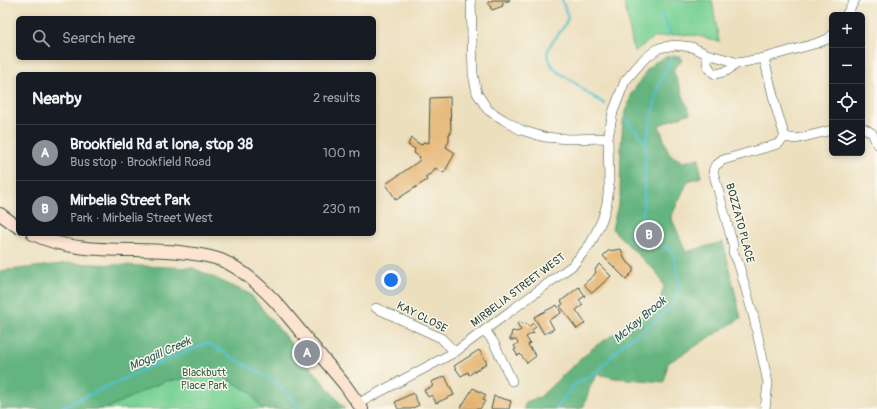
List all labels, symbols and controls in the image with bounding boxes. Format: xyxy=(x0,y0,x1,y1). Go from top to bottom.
map controls xyxy=(829,12,865,156)
button: + xyxy=(829,12,865,48)
search box xyxy=(16,16,376,60)
icon: search xyxy=(30,27,52,49)
text: Search here xyxy=(62,29,135,48)
button: − xyxy=(829,48,865,84)
button: locate xyxy=(829,84,865,120)
text: Nearby xyxy=(32,88,81,109)
text: 2 results xyxy=(313,90,360,106)
button: layers xyxy=(829,120,865,156)
text: Brookfield Rd at Iona, stop 38 xyxy=(70,135,253,154)
text: A xyxy=(41,145,49,161)
text: 100 m xyxy=(323,145,360,161)
text: Bus stop · Brookfield Road xyxy=(70,154,211,170)
street label: BOZZATO PLACE xyxy=(723,182,757,264)
text: Mirbelia Street Park xyxy=(70,191,190,210)
text: B xyxy=(41,201,49,217)
text: 230 m xyxy=(323,201,360,217)
text: Park · Mirbelia Street West xyxy=(70,210,213,226)
pin: B xyxy=(636,220,662,250)
street label: MIRBELIA STREET WEST xyxy=(468,250,568,330)
your location xyxy=(381,270,401,290)
water label: McKay Brook xyxy=(611,293,670,346)
street label: KAY CLOSE xyxy=(395,299,450,335)
water label: Moggill Creek xyxy=(127,333,194,374)
pin: A xyxy=(294,338,320,368)
park label: Blackbutt Place Park xyxy=(181,366,228,392)

